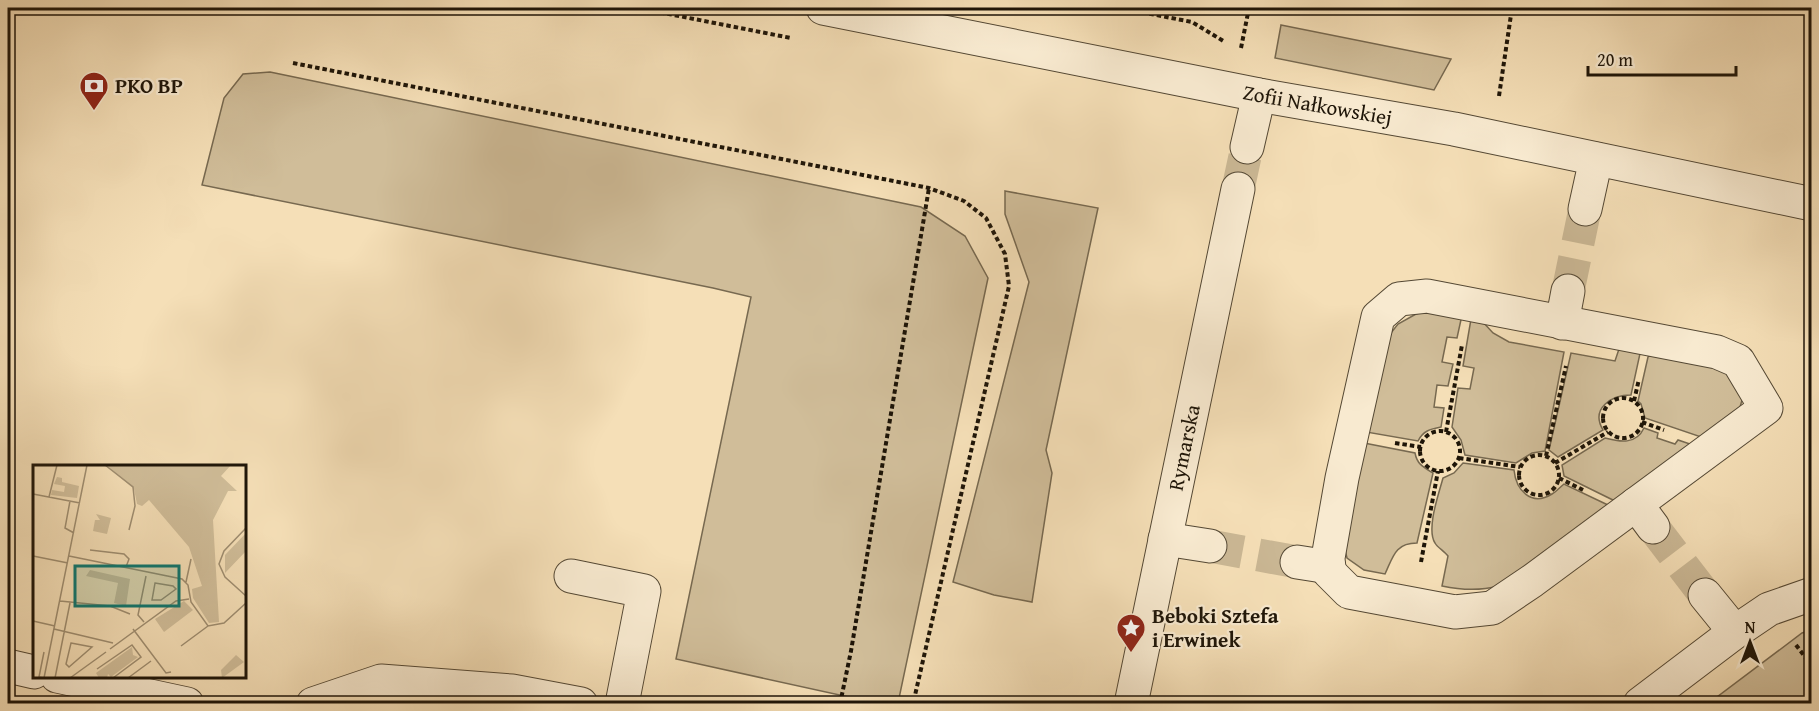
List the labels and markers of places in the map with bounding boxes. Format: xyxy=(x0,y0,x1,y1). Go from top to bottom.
bank icon: PKO BP xyxy=(78,70,110,112)
place label: PKO BP xyxy=(115,70,183,101)
place label: Beboki Sztefa i Erwinek xyxy=(1152,600,1279,655)
place icon: Beboki Sztefa i Erwinek xyxy=(1115,612,1147,654)

